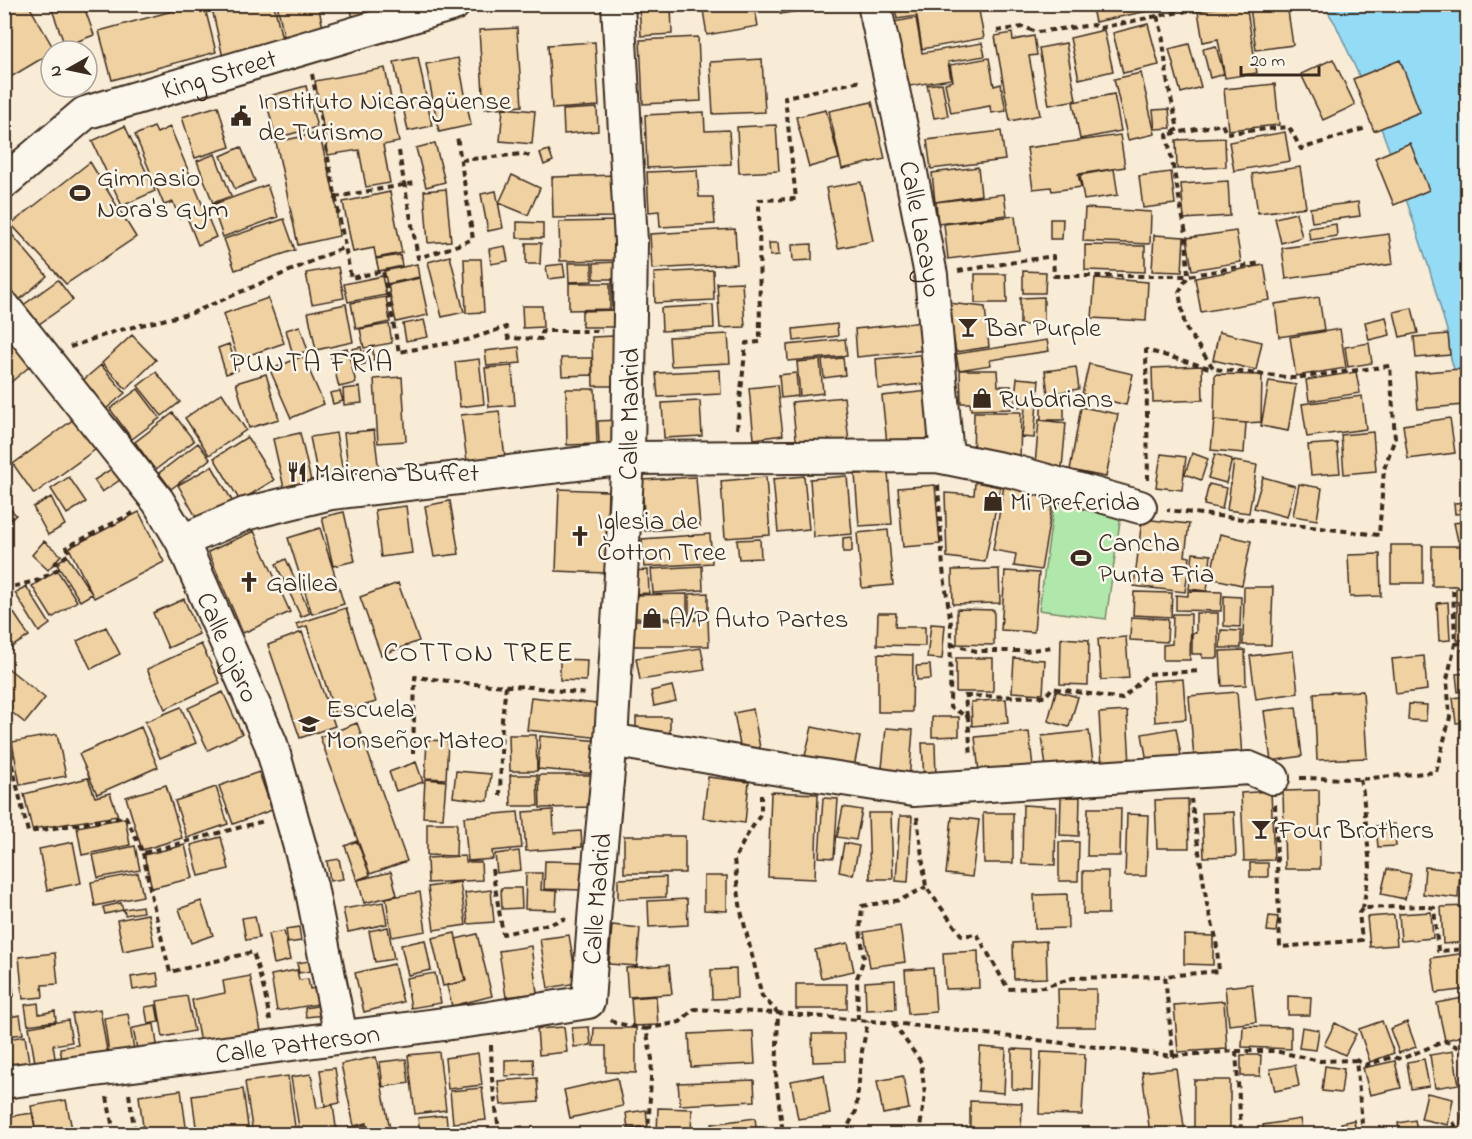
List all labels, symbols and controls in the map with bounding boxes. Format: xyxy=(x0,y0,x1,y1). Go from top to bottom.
north arrow xyxy=(39,39,99,99)
scale bar xyxy=(1241,39,1319,77)
street label: King Street xyxy=(157,40,282,111)
text: 20 m xyxy=(1250,49,1285,75)
text: N xyxy=(43,64,69,78)
place label: Instituto Nicaragüense de Turismo xyxy=(258,83,512,153)
public building icon: Instituto Nicaragüense de Turismo xyxy=(229,104,253,128)
street label: Calle Lacayo xyxy=(887,158,950,299)
place label: Gimnasio Nora's Gym xyxy=(97,160,228,230)
sports icon: Gimnasio Nora's Gym xyxy=(68,181,92,205)
place label: Bar Purple xyxy=(984,310,1102,349)
bar icon: Bar Purple xyxy=(956,315,980,339)
district label: PUNTA FRÍA xyxy=(230,344,394,385)
street label: Calle Madrid xyxy=(610,348,652,481)
place label: Rubdrians xyxy=(999,381,1114,420)
shop icon: Rubdrians xyxy=(970,386,994,410)
place label: Mairena Buffet xyxy=(314,455,479,494)
restaurant icon: Mairena Buffet xyxy=(285,460,309,484)
place label: Mi Preferida xyxy=(1010,484,1140,523)
shop icon: Mi Preferida xyxy=(981,489,1005,513)
place label: Iglesia de Cotton Tree xyxy=(597,503,727,573)
church icon: Iglesia de Cotton Tree xyxy=(568,524,592,548)
place label: Cancha Punta Fria xyxy=(1098,525,1214,595)
sports icon: Cancha Punta Fria xyxy=(1069,546,1093,570)
place label: Galilea xyxy=(266,565,338,604)
church icon: Galilea xyxy=(237,570,261,594)
street label: Calle Ojaro xyxy=(185,586,268,710)
place label: A/P Auto Partes xyxy=(669,601,849,640)
shop icon: A/P Auto Partes xyxy=(640,606,664,630)
district label: COTTON TREE xyxy=(383,634,575,675)
place label: Escuela Monseñor Mateo xyxy=(326,691,504,761)
school or university icon: Escuela Monseñor Mateo xyxy=(297,712,321,736)
place label: Four Brothers xyxy=(1277,812,1434,851)
bar icon: Four Brothers xyxy=(1249,817,1273,841)
street label: Calle Madrid xyxy=(574,831,624,966)
street label: Calle Patterson xyxy=(213,1016,382,1076)

